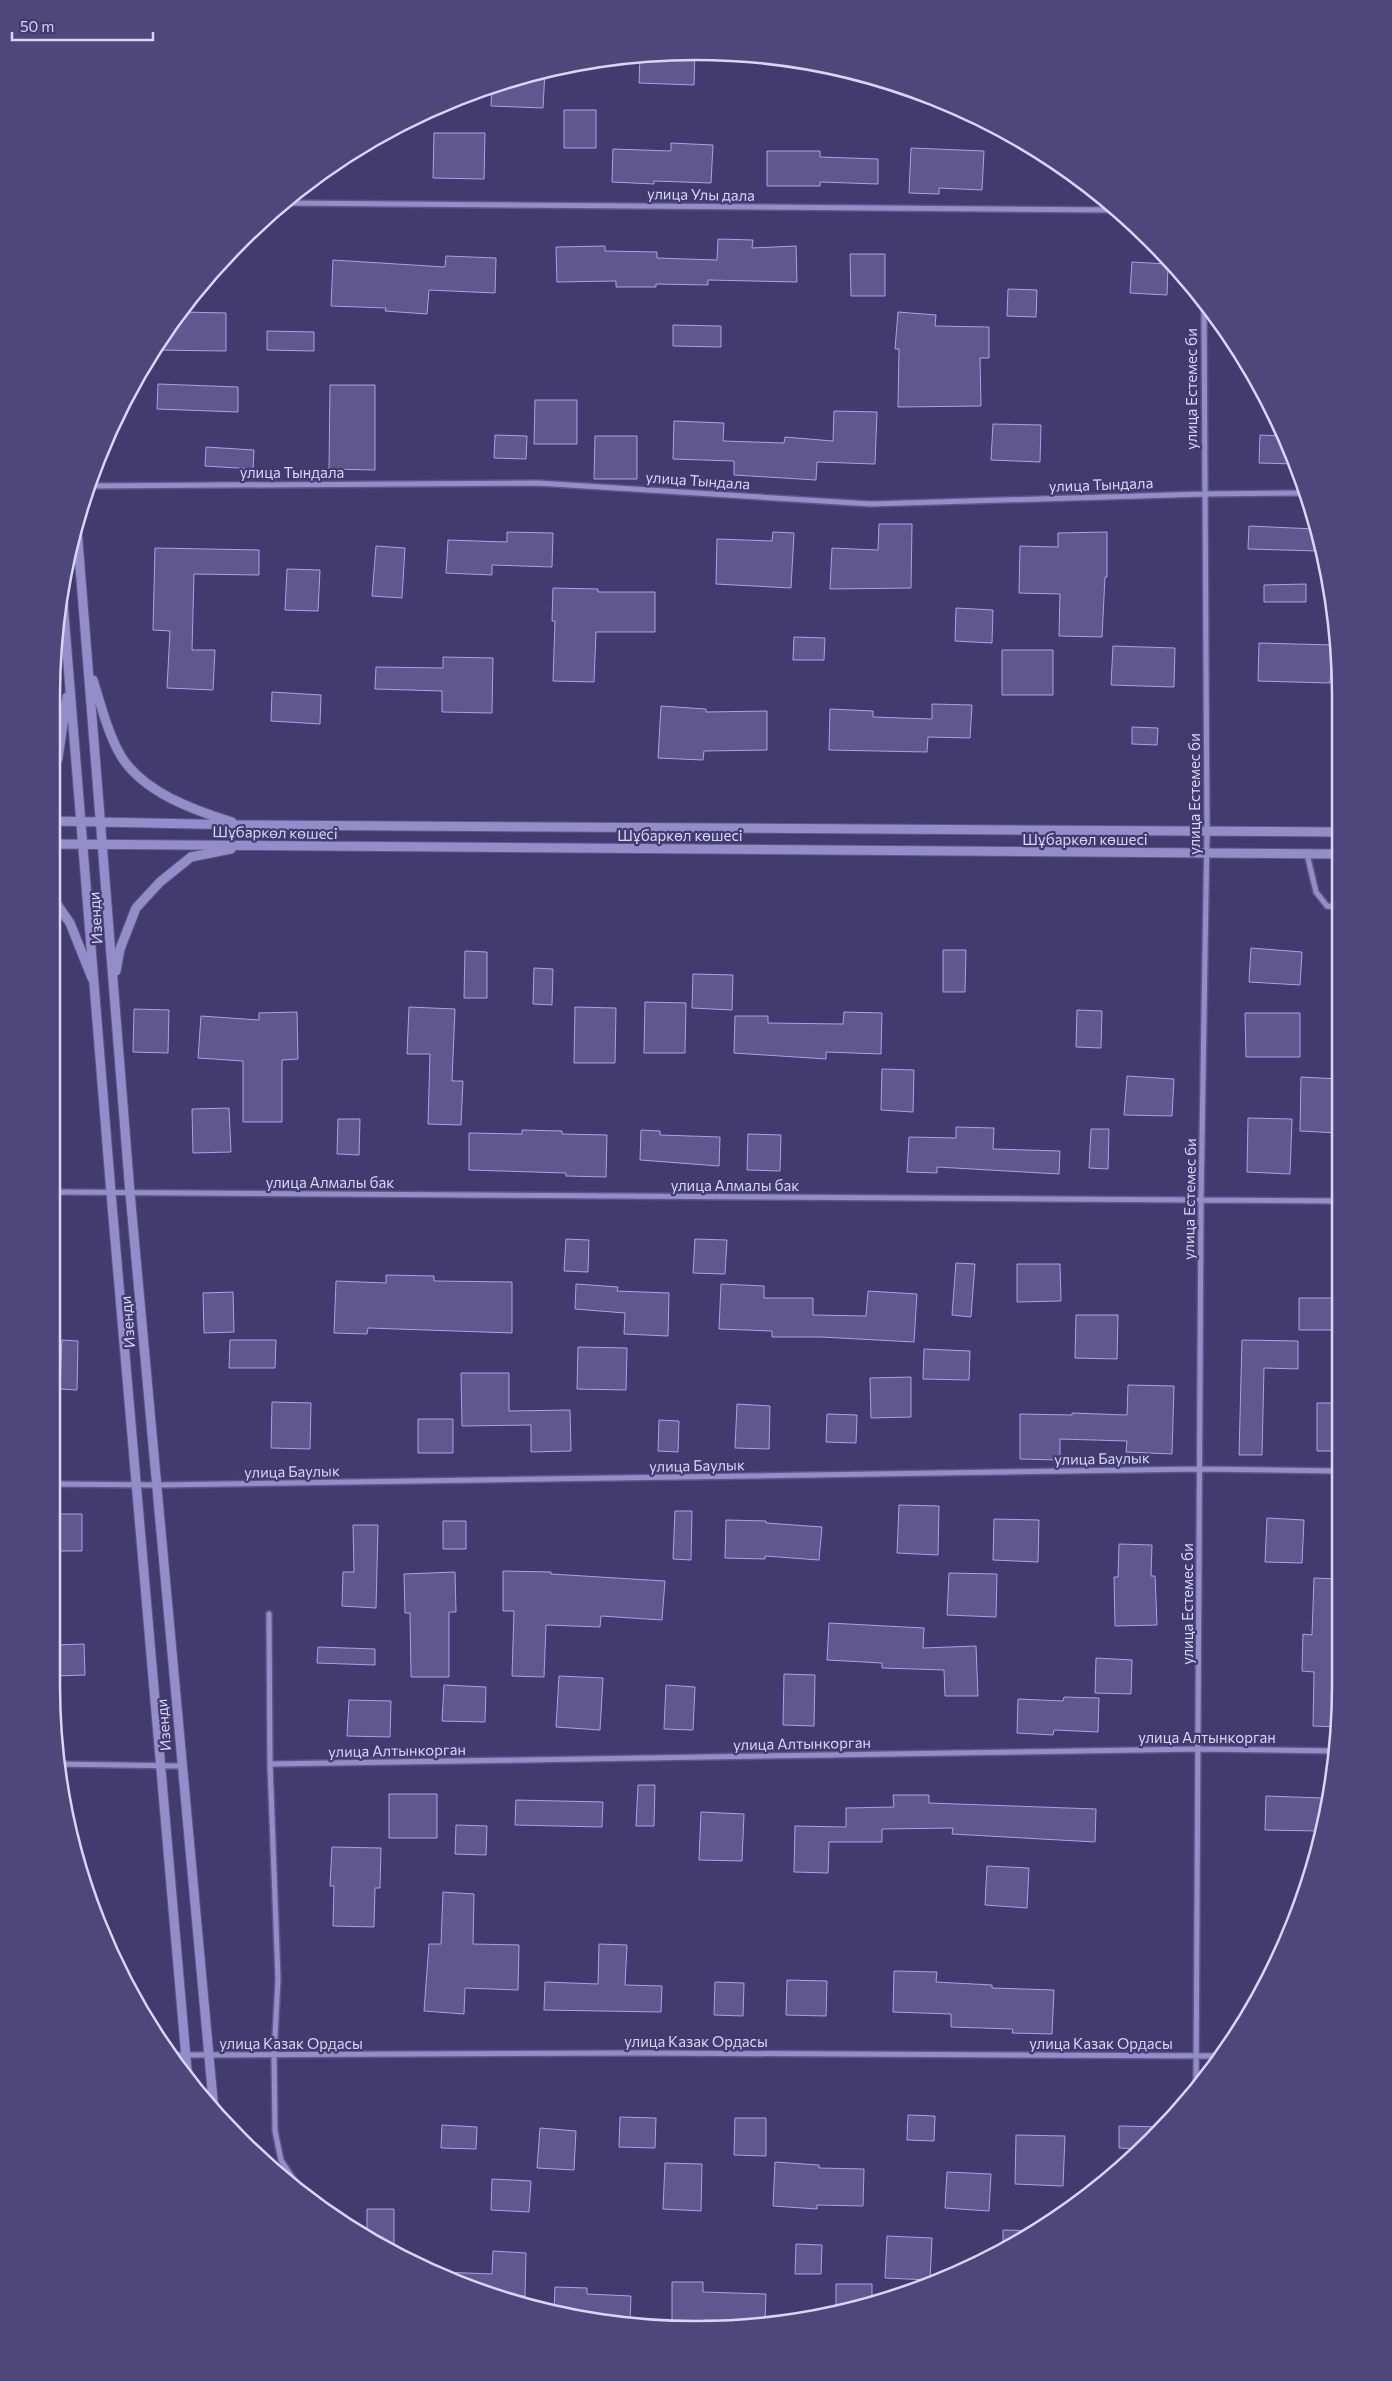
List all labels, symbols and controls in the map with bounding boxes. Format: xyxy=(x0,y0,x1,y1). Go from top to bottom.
scale bar xyxy=(12,10,154,42)
text: 50 m xyxy=(20,17,54,35)
street label: улица Улы дала xyxy=(647,184,755,204)
street label: улица Естемес би xyxy=(1182,328,1200,450)
street label: улица Тындала xyxy=(240,463,344,481)
street label: улица Тындала xyxy=(645,467,751,493)
street label: улица Тындала xyxy=(1048,473,1154,495)
street label: улица Естемес би xyxy=(1185,733,1203,855)
street label: Шұбаркөл көшесі xyxy=(212,822,338,842)
street label: Шұбаркөл көшесі xyxy=(617,826,743,844)
street label: Шұбаркөл көшесі xyxy=(1022,830,1148,848)
street label: Изенди xyxy=(84,891,106,945)
street label: улица Естемес би xyxy=(1179,1138,1199,1260)
street label: улица Алмалы бак xyxy=(266,1173,394,1191)
street label: улица Алмалы бак xyxy=(671,1176,799,1194)
street label: Изенди xyxy=(116,1295,138,1349)
street label: улица Баулык xyxy=(1054,1448,1150,1468)
street label: улица Баулык xyxy=(649,1455,745,1475)
street label: улица Баулык xyxy=(244,1461,340,1481)
street label: улица Естемес би xyxy=(1178,1543,1196,1665)
street label: Изенди xyxy=(152,1698,174,1752)
street label: улица Алтынкорган xyxy=(1138,1728,1276,1746)
street label: улица Алтынкорган xyxy=(733,1733,871,1753)
street label: улица Алтынкорган xyxy=(328,1740,466,1760)
street label: улица Казак Ордасы xyxy=(624,2032,768,2050)
street label: улица Казак Ордасы xyxy=(219,2034,363,2052)
street label: улица Казак Ордасы xyxy=(1029,2034,1173,2052)

